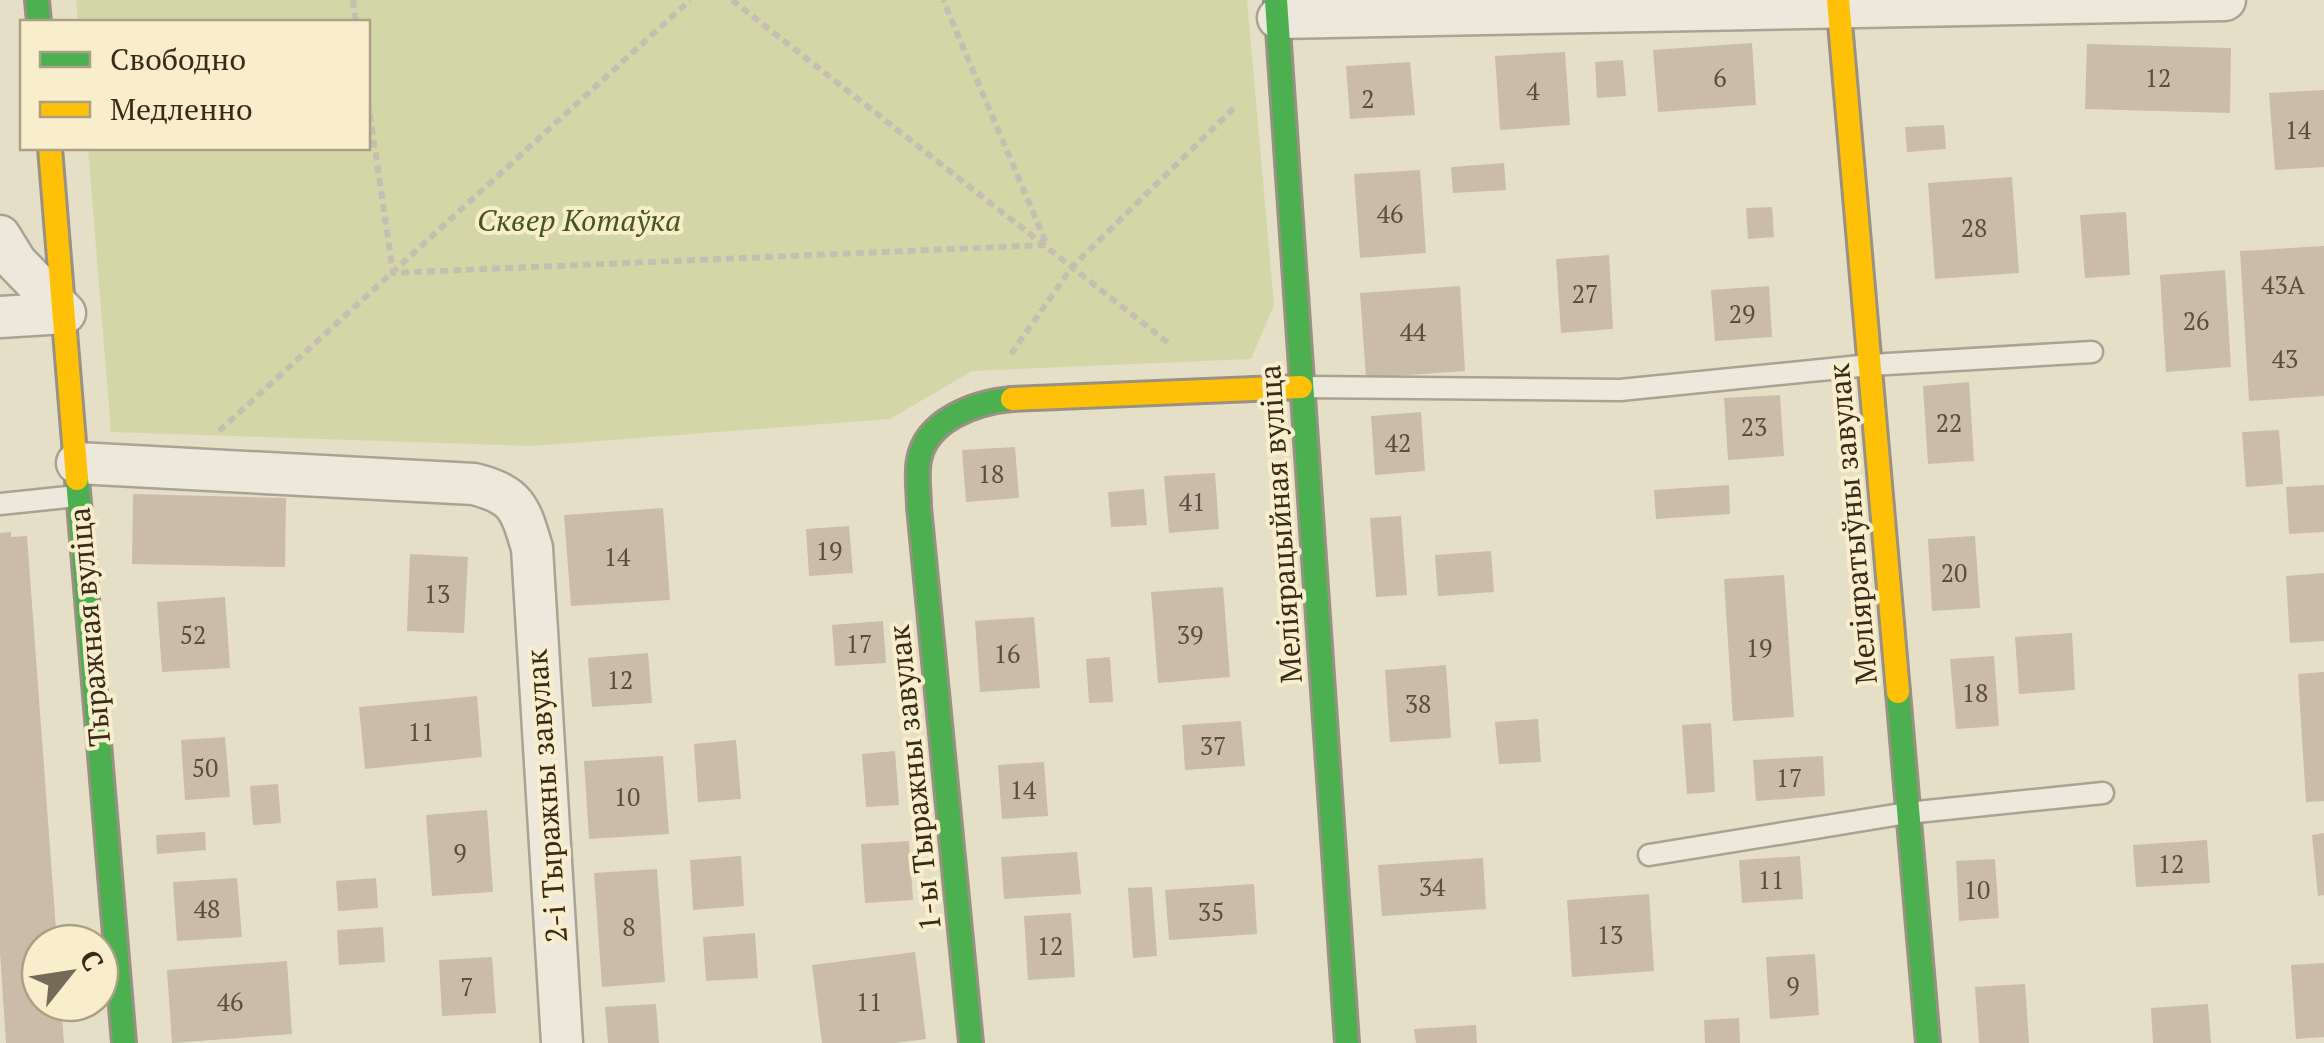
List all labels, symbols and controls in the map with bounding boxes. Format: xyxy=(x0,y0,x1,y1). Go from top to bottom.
legend xyxy=(20,20,370,150)
text: Свободно xyxy=(110,39,246,79)
house number: 6 xyxy=(1713,61,1727,94)
house number: 12 xyxy=(2145,61,2171,94)
house number: 4 xyxy=(1526,74,1540,107)
house number: 2 xyxy=(1361,82,1375,115)
text: Медленно xyxy=(110,89,253,129)
house number: 14 xyxy=(2285,113,2312,146)
house number: 46 xyxy=(1377,197,1403,230)
park label: Сквер Котаўка xyxy=(477,200,681,240)
house number: 28 xyxy=(1961,211,1987,244)
house number: 43А xyxy=(2261,268,2306,301)
house number: 27 xyxy=(1572,277,1598,310)
house number: 29 xyxy=(1729,297,1755,330)
house number: 26 xyxy=(2183,304,2209,337)
house number: 44 xyxy=(1400,315,1427,348)
house number: 43 xyxy=(2272,342,2298,375)
street label: Меліяратыўны завулак xyxy=(1818,361,1886,686)
street label: Меліярацыйная вуліца xyxy=(1249,364,1311,685)
house number: 22 xyxy=(1936,406,1962,439)
house number: 23 xyxy=(1741,410,1767,443)
house number: 42 xyxy=(1385,426,1411,459)
house number: 18 xyxy=(978,457,1004,490)
house number: 41 xyxy=(1179,485,1205,518)
street label: Тыражная вуліца xyxy=(59,506,119,748)
house number: 19 xyxy=(816,534,842,567)
house number: 14 xyxy=(604,540,631,573)
house number: 20 xyxy=(1941,556,1967,589)
house number: 13 xyxy=(424,577,450,610)
house number: 52 xyxy=(180,618,206,651)
house number: 39 xyxy=(1177,618,1203,651)
street label: 1-ы Тыражны завулак xyxy=(878,622,950,933)
house number: 17 xyxy=(846,627,872,660)
house number: 19 xyxy=(1746,631,1772,664)
house number: 16 xyxy=(994,637,1020,670)
street label: 2-і Тыражны завулак xyxy=(516,647,576,944)
house number: 12 xyxy=(607,663,633,696)
house number: 18 xyxy=(1962,676,1988,709)
house number: 38 xyxy=(1405,687,1431,720)
house number: 11 xyxy=(408,715,434,748)
house number: 37 xyxy=(1200,729,1226,762)
house number: 50 xyxy=(192,751,218,784)
house number: 17 xyxy=(1776,761,1802,794)
house number: 14 xyxy=(1010,773,1037,806)
house number: 10 xyxy=(614,780,640,813)
house number: 9 xyxy=(453,836,467,869)
house number: 12 xyxy=(2158,847,2184,880)
house number: 11 xyxy=(1758,863,1784,896)
house number: 34 xyxy=(1419,870,1446,903)
house number: 10 xyxy=(1964,873,1990,906)
house number: 48 xyxy=(194,892,220,925)
house number: 35 xyxy=(1198,895,1224,928)
house number: 8 xyxy=(622,910,636,943)
house number: 13 xyxy=(1597,918,1623,951)
north arrow xyxy=(20,923,120,1023)
house number: 12 xyxy=(1037,929,1063,962)
text: С xyxy=(71,943,113,977)
house number: 9 xyxy=(1786,969,1800,1002)
house number: 7 xyxy=(460,970,474,1003)
house number: 46 xyxy=(217,985,243,1018)
house number: 11 xyxy=(856,985,882,1018)

